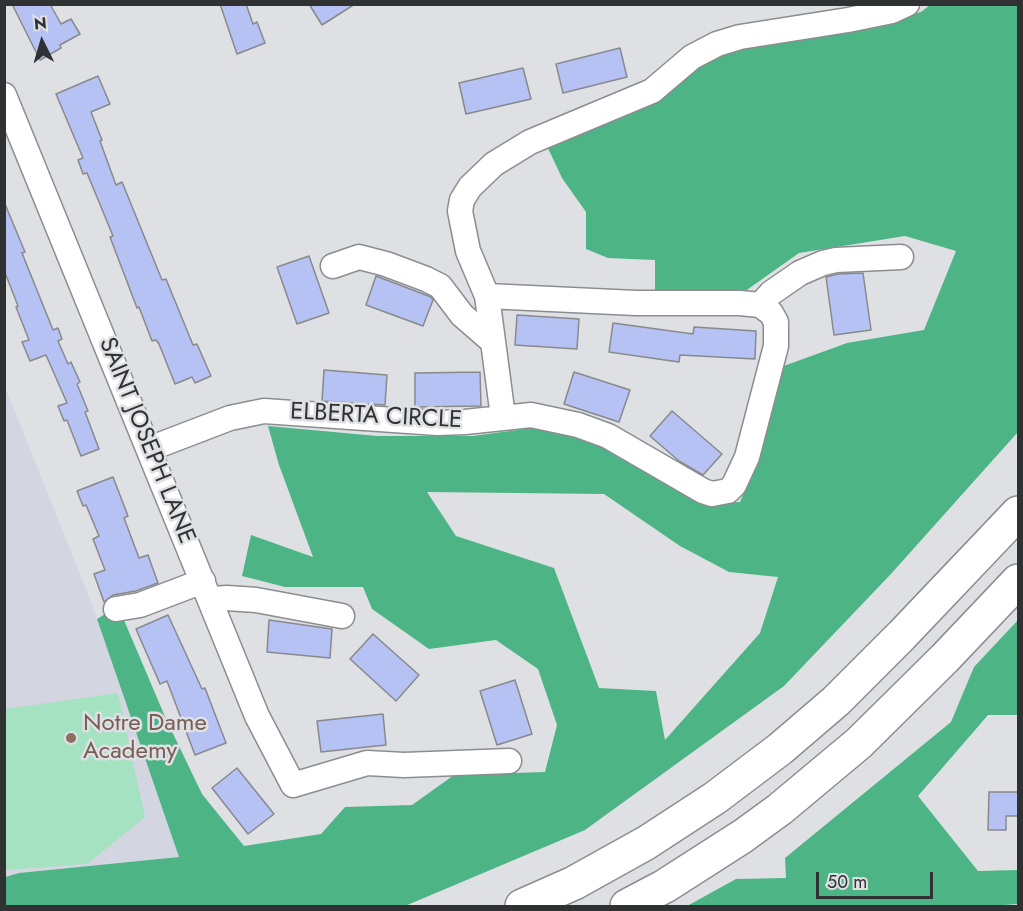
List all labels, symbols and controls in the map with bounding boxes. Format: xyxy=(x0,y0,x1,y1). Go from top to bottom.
north arrow xyxy=(12,12,72,72)
text: N xyxy=(33,12,48,36)
street label: SAINT JOSEPH LANE xyxy=(92,334,200,548)
street label: ELBERTA CIRCLE xyxy=(289,398,463,436)
place label: Notre Dame Academy xyxy=(83,710,207,766)
marker: Notre Dame Academy xyxy=(64,731,78,745)
scale bar xyxy=(819,860,936,898)
text: 50 m xyxy=(827,869,867,895)

